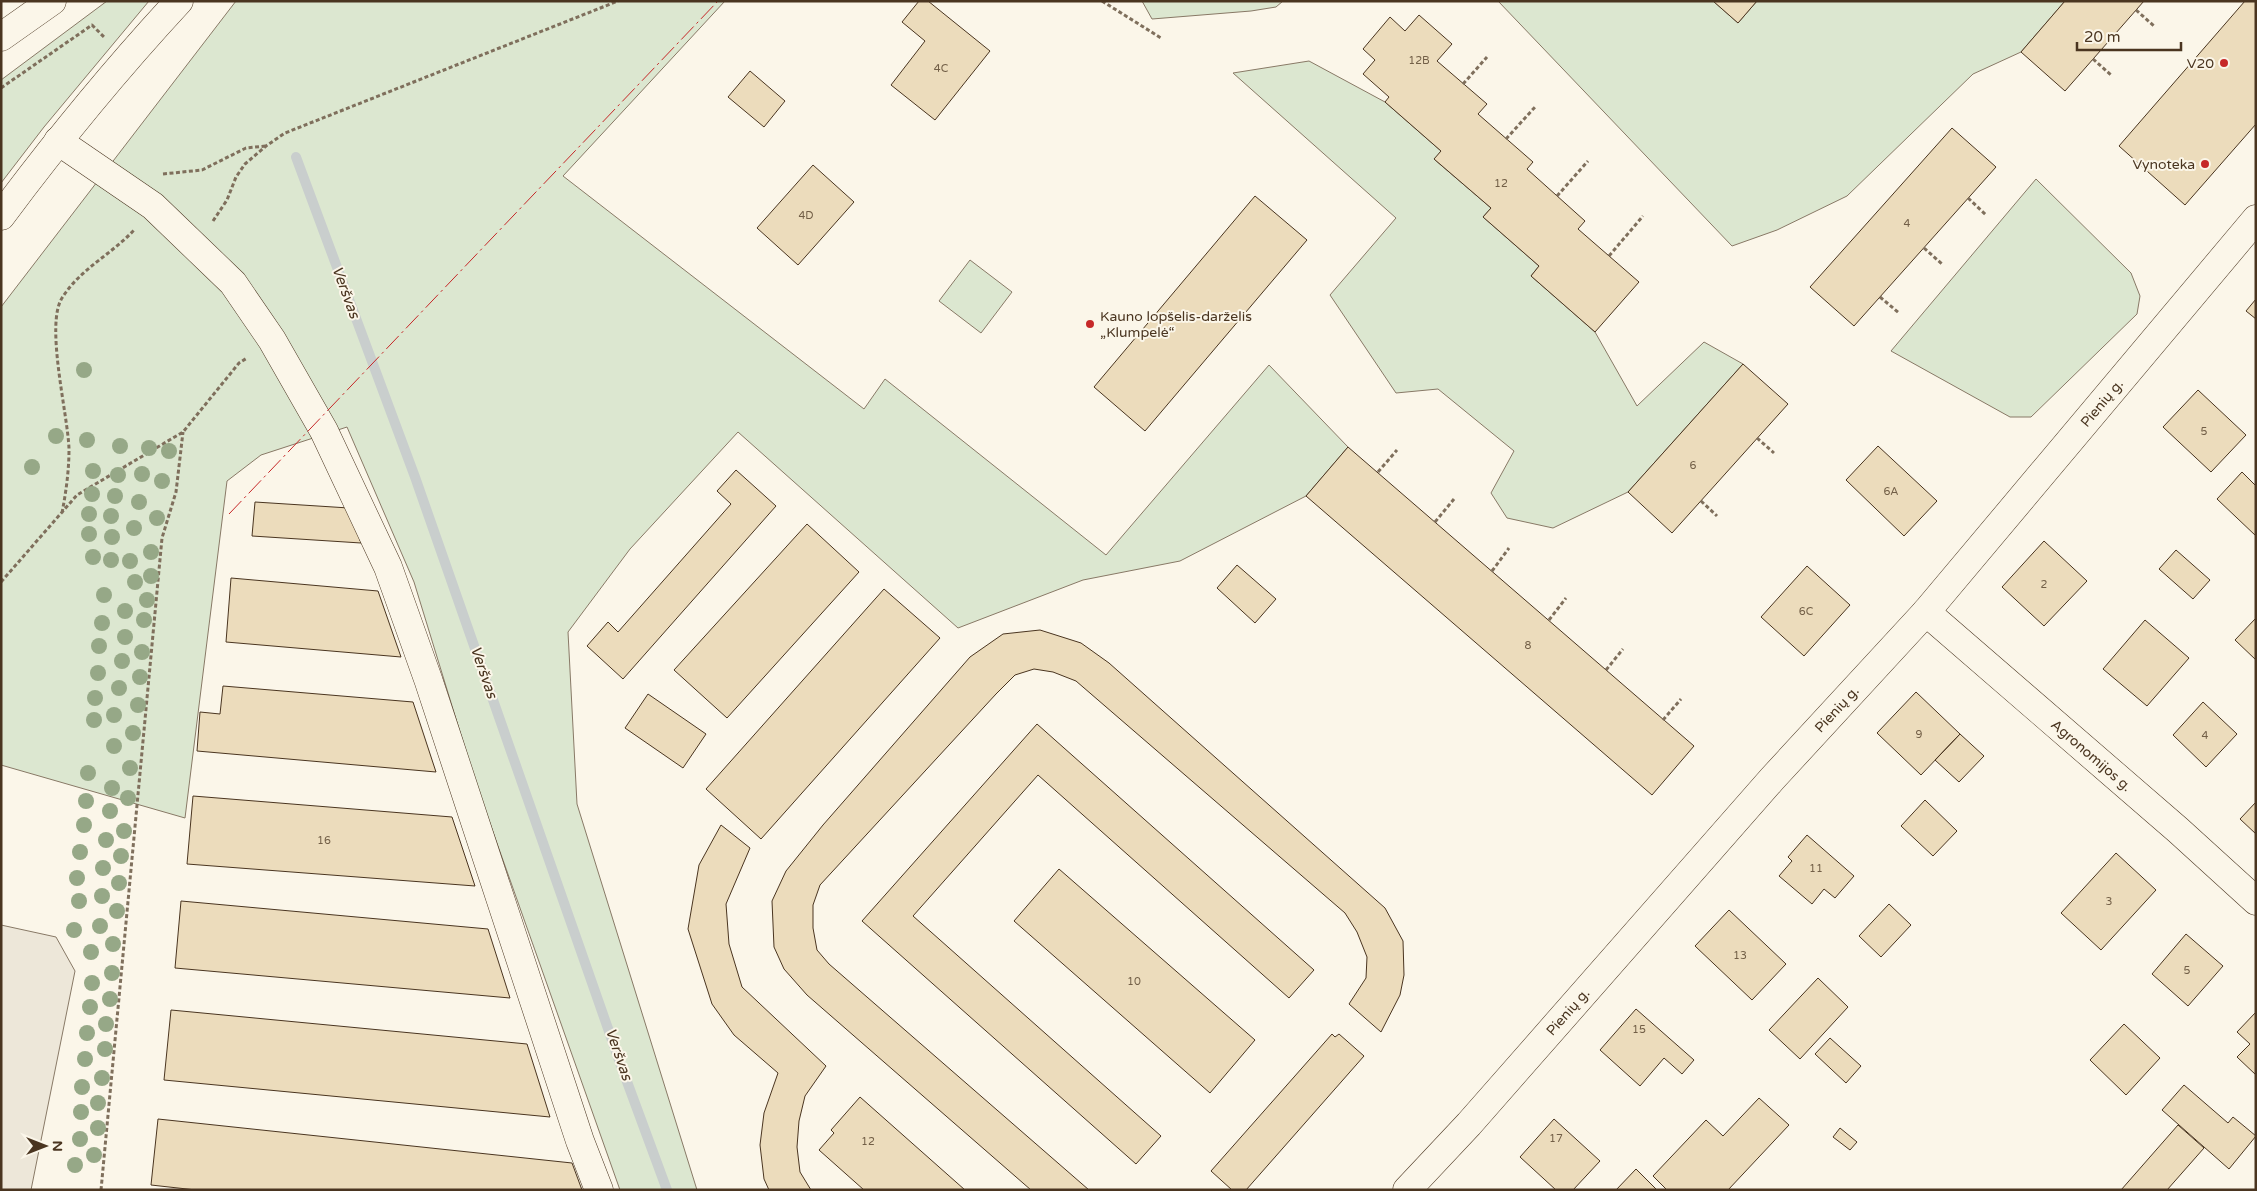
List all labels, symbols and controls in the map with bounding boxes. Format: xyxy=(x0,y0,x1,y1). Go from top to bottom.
scale bar xyxy=(2077,20,2181,52)
text: 20 m xyxy=(2084,28,2121,46)
house number: 12B xyxy=(1408,54,1430,67)
place label: V20 xyxy=(2187,55,2214,72)
marker: V20 xyxy=(2218,57,2230,69)
house number: 4C xyxy=(934,62,949,75)
place label: Vynoteka xyxy=(2133,156,2195,173)
marker: Vynoteka xyxy=(2199,158,2211,170)
house number: 12 xyxy=(1494,177,1508,190)
house number: 4D xyxy=(798,209,814,222)
house number: 4 xyxy=(1904,217,1911,230)
water label: Veršvas xyxy=(328,263,364,322)
place label: Kauno lopšelis-darželis „Klumpelė“ xyxy=(1100,308,1252,341)
marker: Kauno lopšelis-darželis „Klumpelė“ xyxy=(1084,318,1096,330)
street label: Pienių g. xyxy=(2077,375,2127,430)
house number: 5 xyxy=(2201,425,2208,438)
house number: 6 xyxy=(1690,459,1697,472)
house number: 6A xyxy=(1883,485,1899,498)
house number: 2 xyxy=(2041,578,2048,591)
house number: 6C xyxy=(1799,605,1814,618)
house number: 8 xyxy=(1525,639,1532,652)
water label: Veršvas xyxy=(467,643,502,702)
street label: Pienių g. xyxy=(1811,682,1862,736)
street label: Agronomijos g. xyxy=(2048,716,2135,795)
house number: 9 xyxy=(1916,728,1923,741)
house number: 4 xyxy=(2202,729,2209,742)
house number: 16 xyxy=(317,834,331,847)
house number: 11 xyxy=(1809,862,1823,875)
house number: 3 xyxy=(2106,895,2113,908)
house number: 13 xyxy=(1733,949,1747,962)
house number: 5 xyxy=(2184,964,2191,977)
house number: 10 xyxy=(1127,975,1141,988)
street label: Pienių g. xyxy=(1542,985,1593,1039)
house number: 15 xyxy=(1632,1023,1646,1036)
water label: Veršvas xyxy=(602,1025,637,1084)
north arrow xyxy=(20,1121,70,1171)
house number: 17 xyxy=(1549,1132,1563,1145)
house number: 12 xyxy=(861,1135,875,1148)
text: N xyxy=(49,1140,66,1152)

